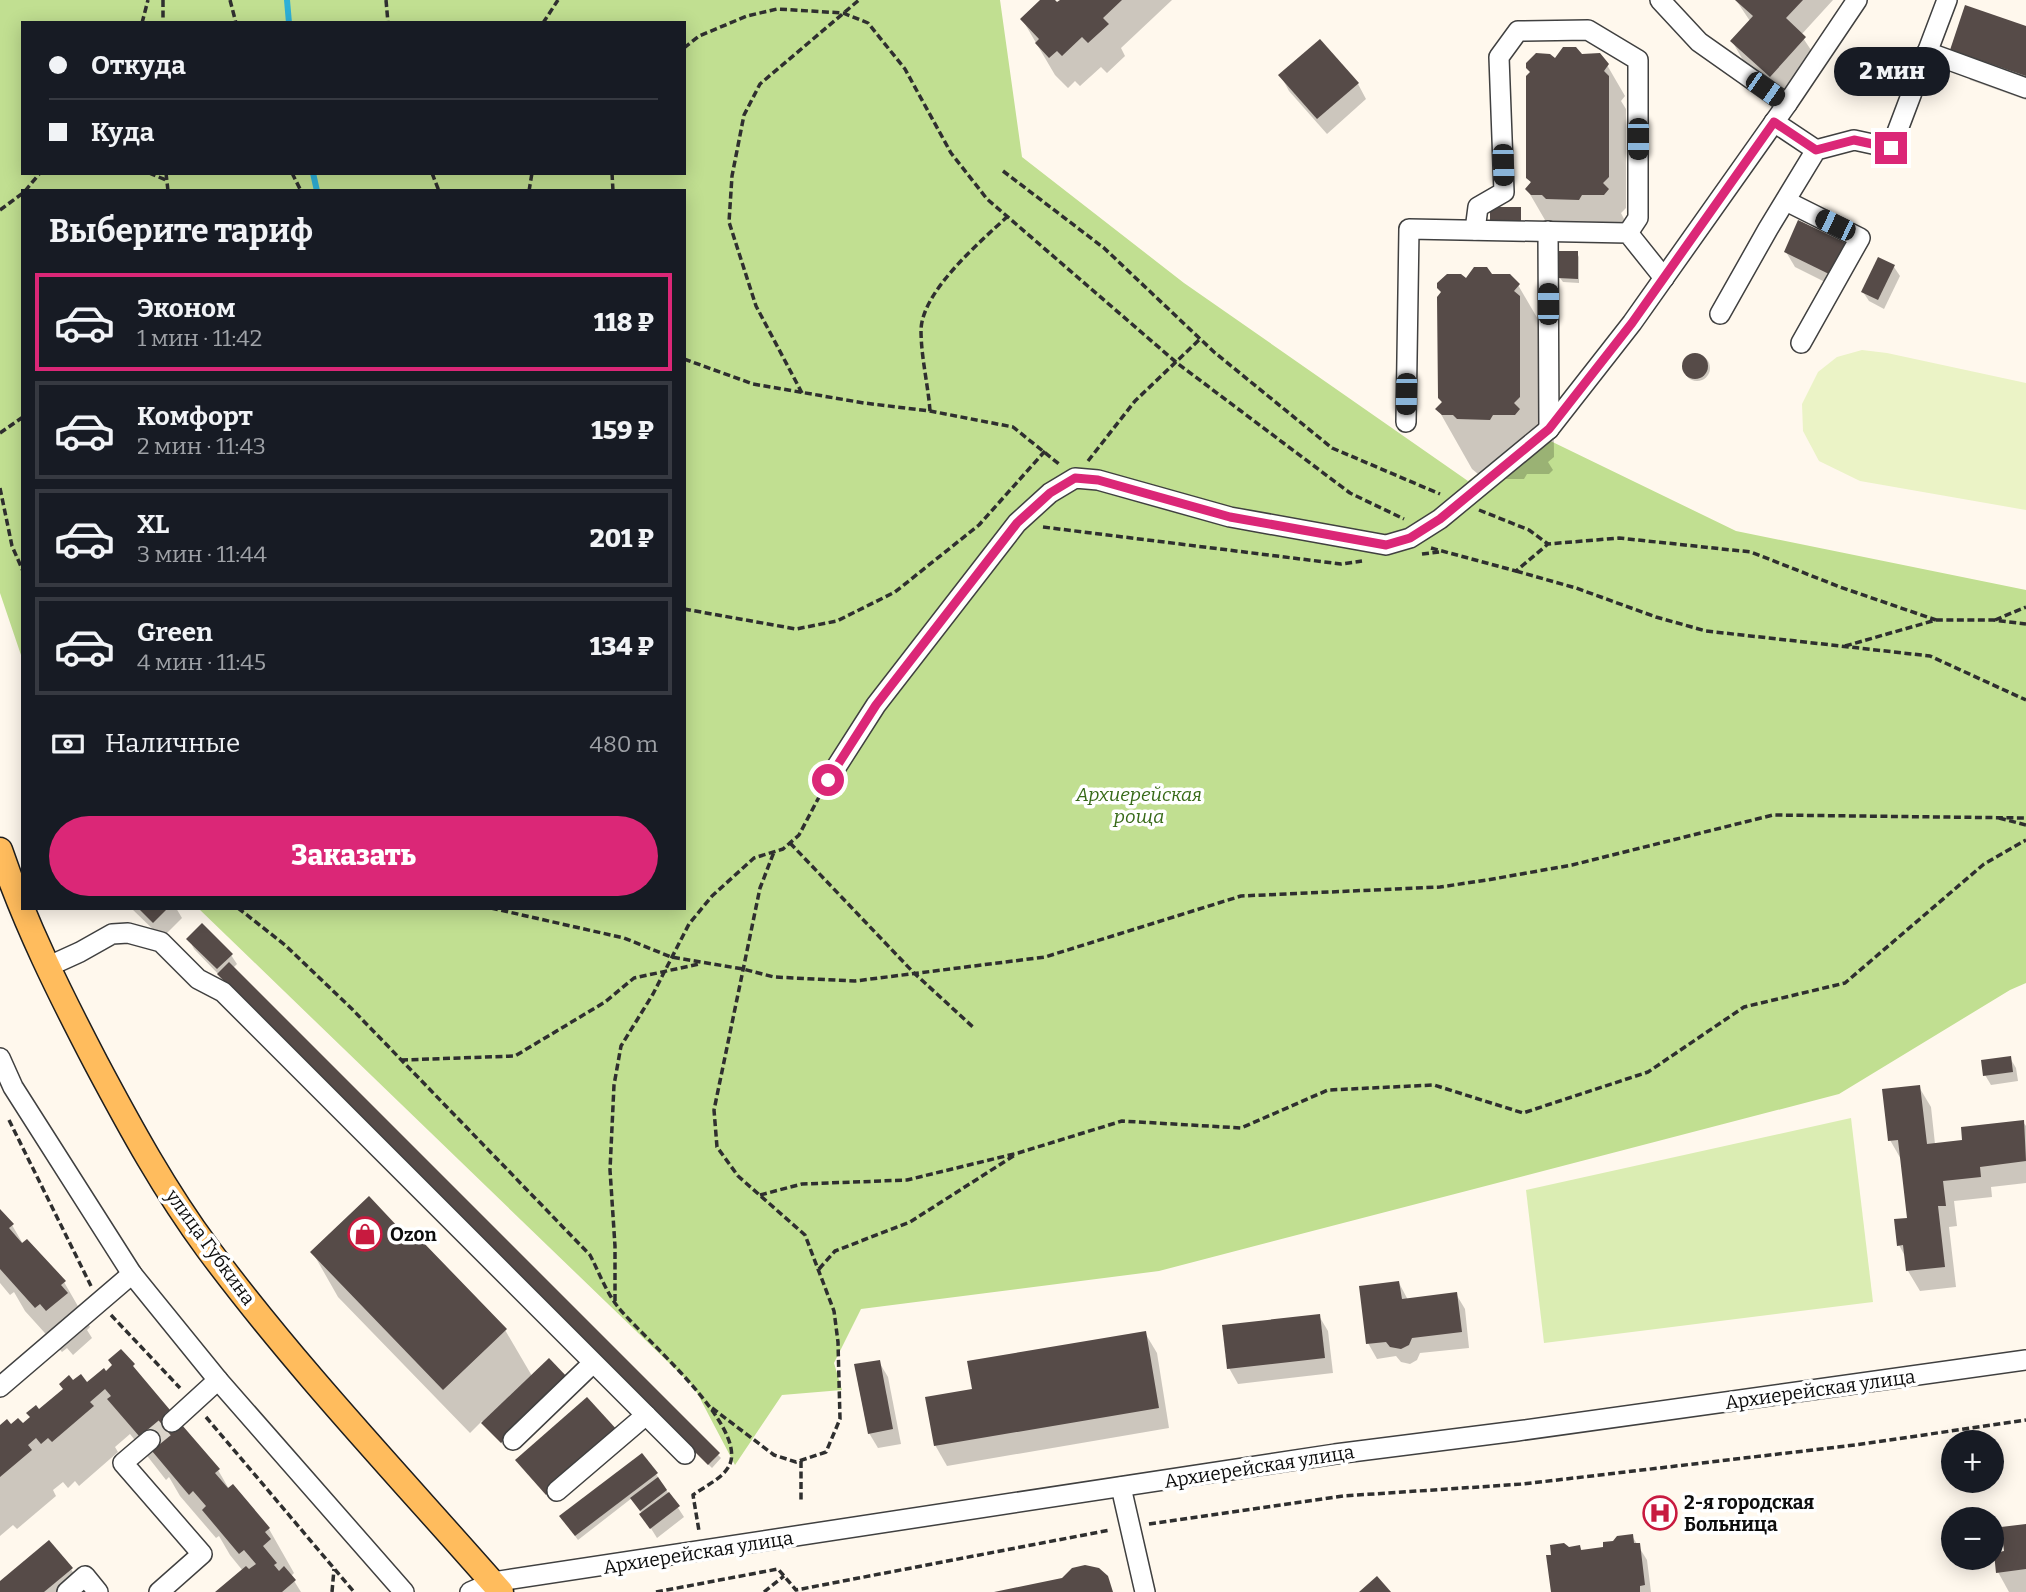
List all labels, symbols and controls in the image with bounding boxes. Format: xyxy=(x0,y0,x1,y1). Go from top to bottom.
callout: 2 мин xyxy=(1833,46,1949,96)
text: Откуда xyxy=(91,50,186,81)
text: 2 мин xyxy=(1859,57,1925,85)
car xyxy=(1742,68,1789,110)
text: Куда xyxy=(91,117,154,148)
car xyxy=(1628,118,1649,160)
route end xyxy=(1875,132,1907,164)
car xyxy=(1492,144,1515,186)
car xyxy=(1812,206,1859,244)
text: Выберите тариф xyxy=(49,212,313,250)
car xyxy=(1538,283,1559,325)
icon: car xyxy=(53,291,116,354)
text: Эконом xyxy=(137,293,236,324)
text: 118 ₽ xyxy=(594,307,654,338)
text: 1 мин · 11:42 xyxy=(137,324,262,352)
car xyxy=(1396,373,1417,415)
icon: car xyxy=(53,399,116,462)
text: Комфорт xyxy=(137,401,253,432)
text: 159 ₽ xyxy=(591,415,654,446)
text: 2 мин · 11:43 xyxy=(137,432,266,460)
icon: car xyxy=(53,507,116,570)
text: XL xyxy=(137,509,169,540)
text: 201 ₽ xyxy=(590,523,654,554)
text: 3 мин · 11:44 xyxy=(137,540,267,568)
icon: car xyxy=(53,615,116,678)
text: Green xyxy=(137,617,213,648)
text: 134 ₽ xyxy=(590,631,654,662)
text: 4 мин · 11:45 xyxy=(137,648,266,676)
icon: cash xyxy=(49,725,87,763)
text: Наличные xyxy=(105,728,240,759)
text: 480 m xyxy=(589,730,658,758)
route start xyxy=(812,764,844,796)
park label: Архиерейская роща xyxy=(1075,783,1202,828)
button: Заказать xyxy=(49,816,658,896)
street label: улица Губкина xyxy=(160,1184,261,1310)
shop icon: Ozon xyxy=(346,1215,384,1253)
place label: Ozon xyxy=(390,1223,437,1246)
street label: Архиерейская улица xyxy=(1723,1365,1917,1414)
map controls xyxy=(1941,1430,2004,1570)
button: + xyxy=(1941,1430,2004,1493)
street label: Архиерейская улица xyxy=(1162,1440,1356,1493)
place label: 2-я городская Больница xyxy=(1684,1491,1814,1536)
hospital icon: 2-я городская Больница xyxy=(1641,1494,1679,1532)
button: − xyxy=(1941,1507,2004,1570)
street label: Архиерейская улица xyxy=(601,1526,795,1579)

